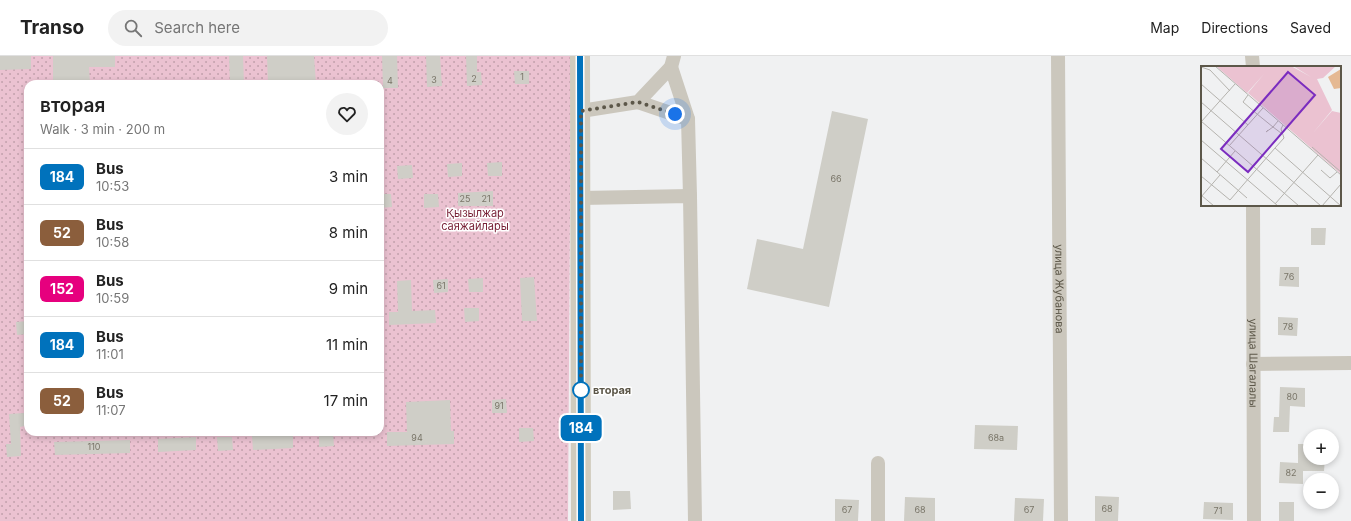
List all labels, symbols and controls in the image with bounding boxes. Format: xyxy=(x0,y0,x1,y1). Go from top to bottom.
search box xyxy=(108,10,388,46)
text: Transo xyxy=(20,16,84,39)
icon: search xyxy=(122,17,144,39)
text: Search here xyxy=(154,18,240,37)
text: Map xyxy=(1150,19,1179,36)
text: Directions xyxy=(1201,19,1268,36)
text: Saved xyxy=(1290,19,1331,36)
inset map xyxy=(1201,66,1341,206)
house number: 1 xyxy=(520,71,524,82)
house number: 2 xyxy=(471,73,477,84)
house number: 3 xyxy=(431,74,437,85)
house number: 4 xyxy=(387,75,393,86)
button: heart xyxy=(326,93,368,135)
text: вторая xyxy=(40,94,105,117)
your location xyxy=(665,104,685,124)
text: Walk · 3 min · 200 m xyxy=(40,121,165,137)
text: Bus xyxy=(96,159,124,178)
text: 3 min xyxy=(329,167,368,186)
text: 184 xyxy=(50,168,74,185)
house number: 66 xyxy=(830,173,842,184)
text: 10:53 xyxy=(96,178,129,194)
house number: 25 xyxy=(460,193,470,204)
house number: 21 xyxy=(481,193,491,204)
park label: Қызылжар саяжайлары xyxy=(441,206,509,233)
text: Bus xyxy=(96,215,124,234)
text: 8 min xyxy=(329,223,368,242)
text: 52 xyxy=(53,224,71,241)
text: 10:58 xyxy=(96,234,129,250)
street label: улица Жубанова xyxy=(1052,244,1067,334)
text: Bus xyxy=(96,271,124,290)
house number: 76 xyxy=(1284,271,1295,282)
text: 9 min xyxy=(329,279,368,298)
text: 152 xyxy=(50,280,74,297)
house number: 61 xyxy=(436,280,446,291)
text: 10:59 xyxy=(96,290,129,306)
street label: улица Шагалалы xyxy=(1246,318,1261,408)
house number: 78 xyxy=(1283,321,1294,332)
text: Bus xyxy=(96,327,124,346)
text: 11 min xyxy=(326,335,368,354)
text: 184 xyxy=(50,336,74,353)
text: 11:01 xyxy=(96,346,124,362)
marker: вторая xyxy=(572,381,590,399)
text: Bus xyxy=(96,383,124,402)
place label: вторая xyxy=(593,383,631,397)
text: 17 min xyxy=(324,391,368,410)
house number: 80 xyxy=(1286,391,1298,402)
text: 52 xyxy=(53,392,71,409)
house number: 91 xyxy=(494,400,504,411)
text: 11:07 xyxy=(96,402,126,418)
line badge: 184 xyxy=(558,415,604,441)
text: 184 xyxy=(569,419,593,436)
map controls xyxy=(1303,429,1339,509)
button: + xyxy=(1303,429,1339,465)
house number: 94 xyxy=(411,432,423,443)
house number: 68а xyxy=(988,432,1004,443)
house number: 110 xyxy=(88,441,101,452)
house number: 82 xyxy=(1285,467,1297,478)
button: − xyxy=(1303,473,1339,509)
house number: 68 xyxy=(1101,503,1113,514)
house number: 67 xyxy=(842,504,852,515)
house number: 68 xyxy=(914,504,926,515)
house number: 67 xyxy=(1024,504,1034,515)
house number: 71 xyxy=(1214,505,1222,516)

